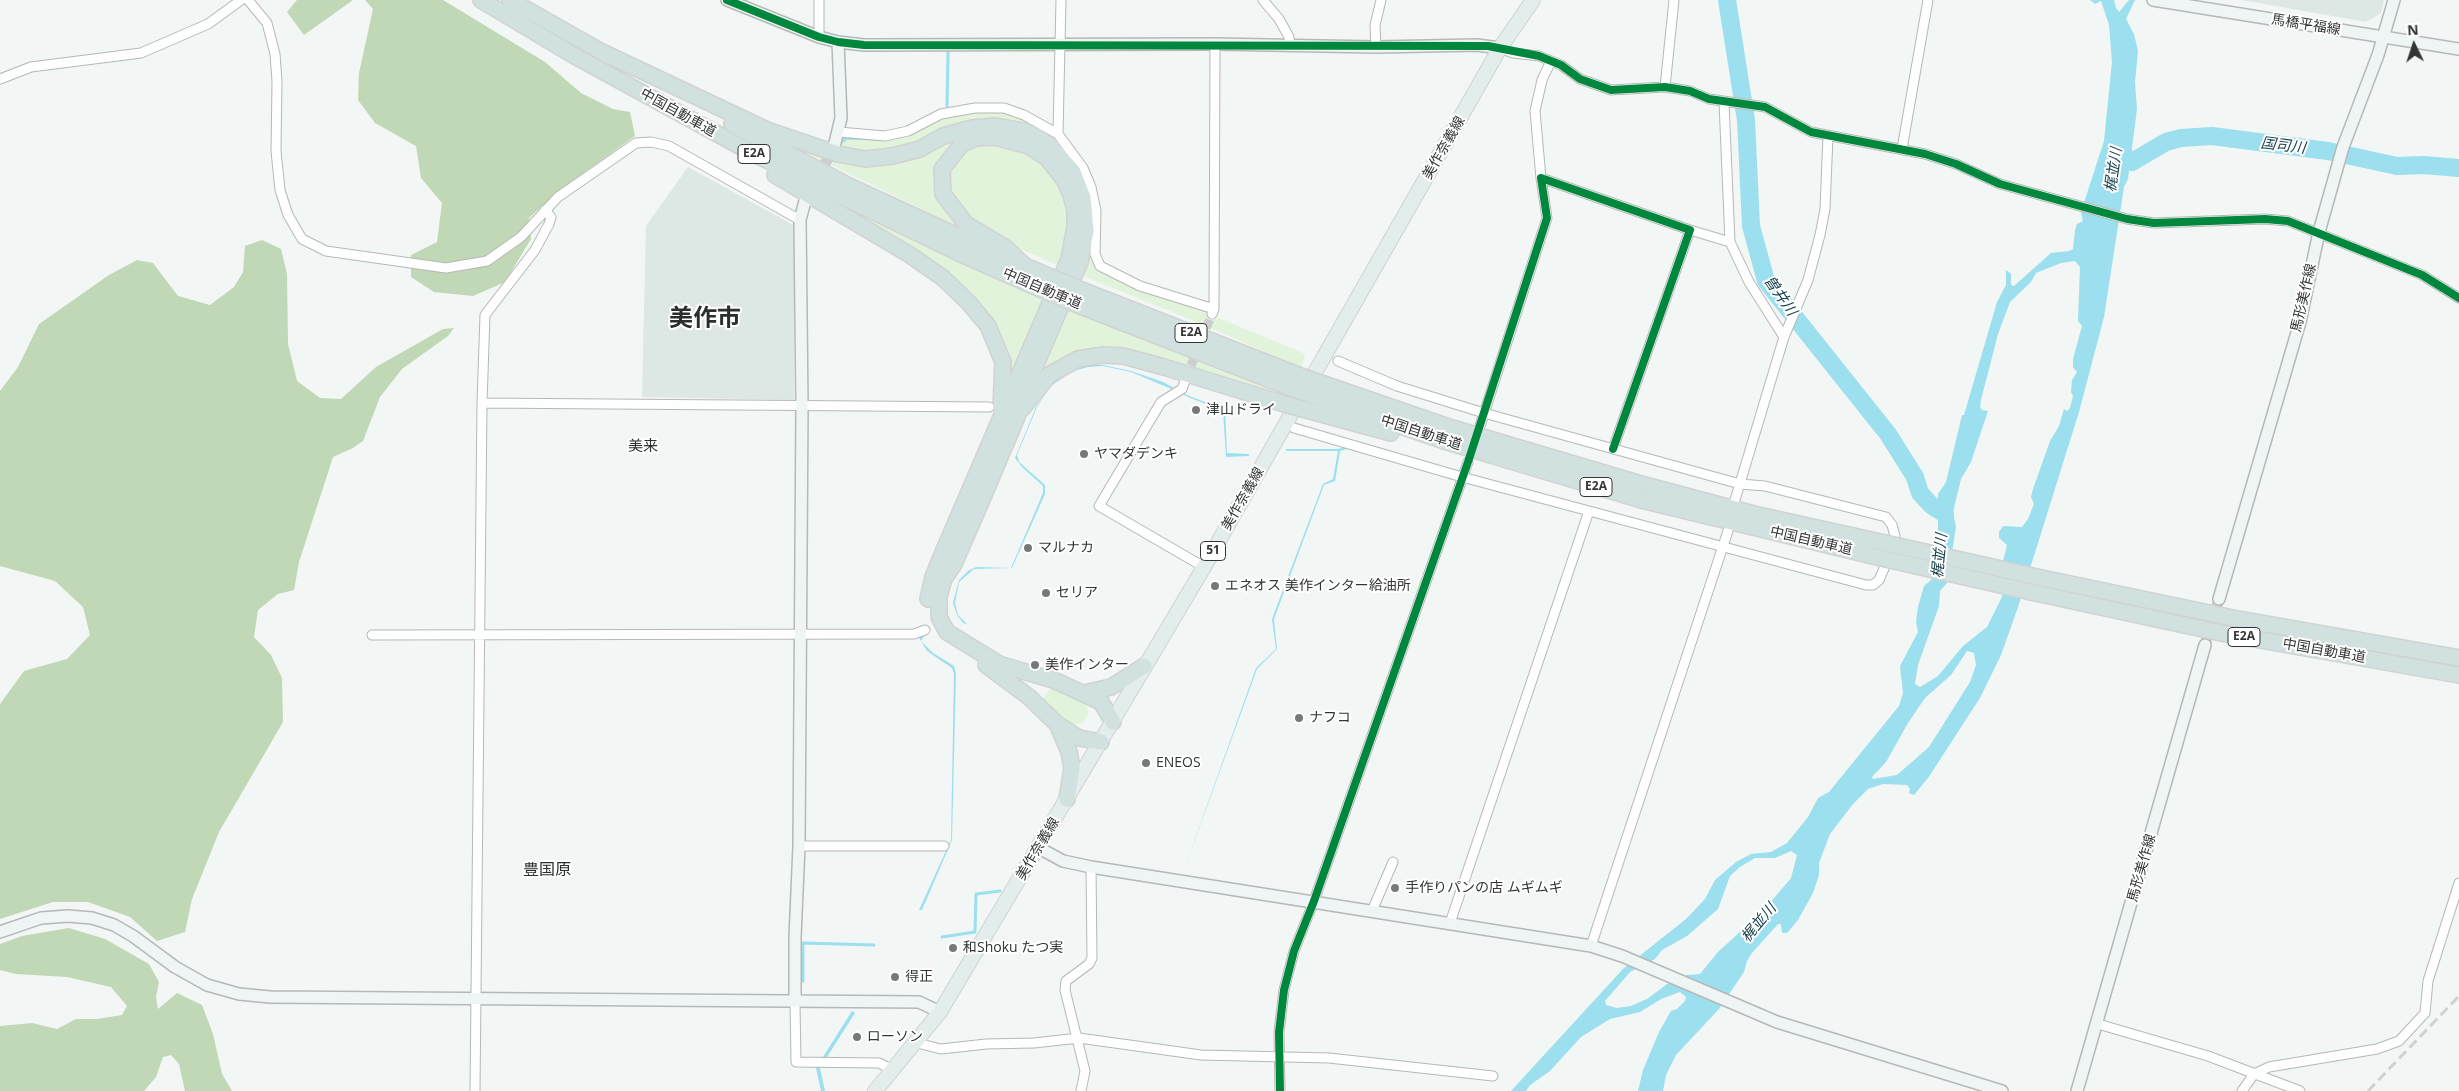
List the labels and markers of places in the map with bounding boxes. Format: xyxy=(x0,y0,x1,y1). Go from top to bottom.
place label: 津山ドライ xyxy=(1206,402,1276,418)
marker: 津山ドライ xyxy=(1190,404,1202,416)
place label: ヤマダデンキ xyxy=(1094,446,1178,462)
marker: ヤマダデンキ xyxy=(1078,448,1090,460)
place label: マルナカ xyxy=(1038,540,1094,556)
marker: マルナカ xyxy=(1022,542,1034,554)
place label: エネオス 美作インター給油所 xyxy=(1225,578,1411,594)
marker: エネオス 美作インター給油所 xyxy=(1209,580,1221,592)
place label: セリア xyxy=(1056,585,1098,601)
marker: セリア xyxy=(1040,587,1052,599)
place label: 美作インター xyxy=(1045,657,1129,673)
marker: 美作インター xyxy=(1029,659,1041,671)
place label: ナフコ xyxy=(1309,710,1351,726)
marker: ナフコ xyxy=(1293,712,1305,724)
place label: ENEOS xyxy=(1156,755,1201,771)
marker: ENEOS xyxy=(1140,757,1152,769)
place label: 手作りパンの店 ムギムギ xyxy=(1405,880,1563,896)
marker: 手作りパンの店 ムギムギ xyxy=(1389,882,1401,894)
place label: 和Shoku たつ実 xyxy=(963,940,1063,956)
marker: 和Shoku たつ実 xyxy=(947,942,959,954)
place label: 得正 xyxy=(905,969,933,985)
marker: 得正 xyxy=(889,971,901,983)
place label: ローソン xyxy=(867,1029,923,1045)
marker: ローソン xyxy=(851,1031,863,1043)

